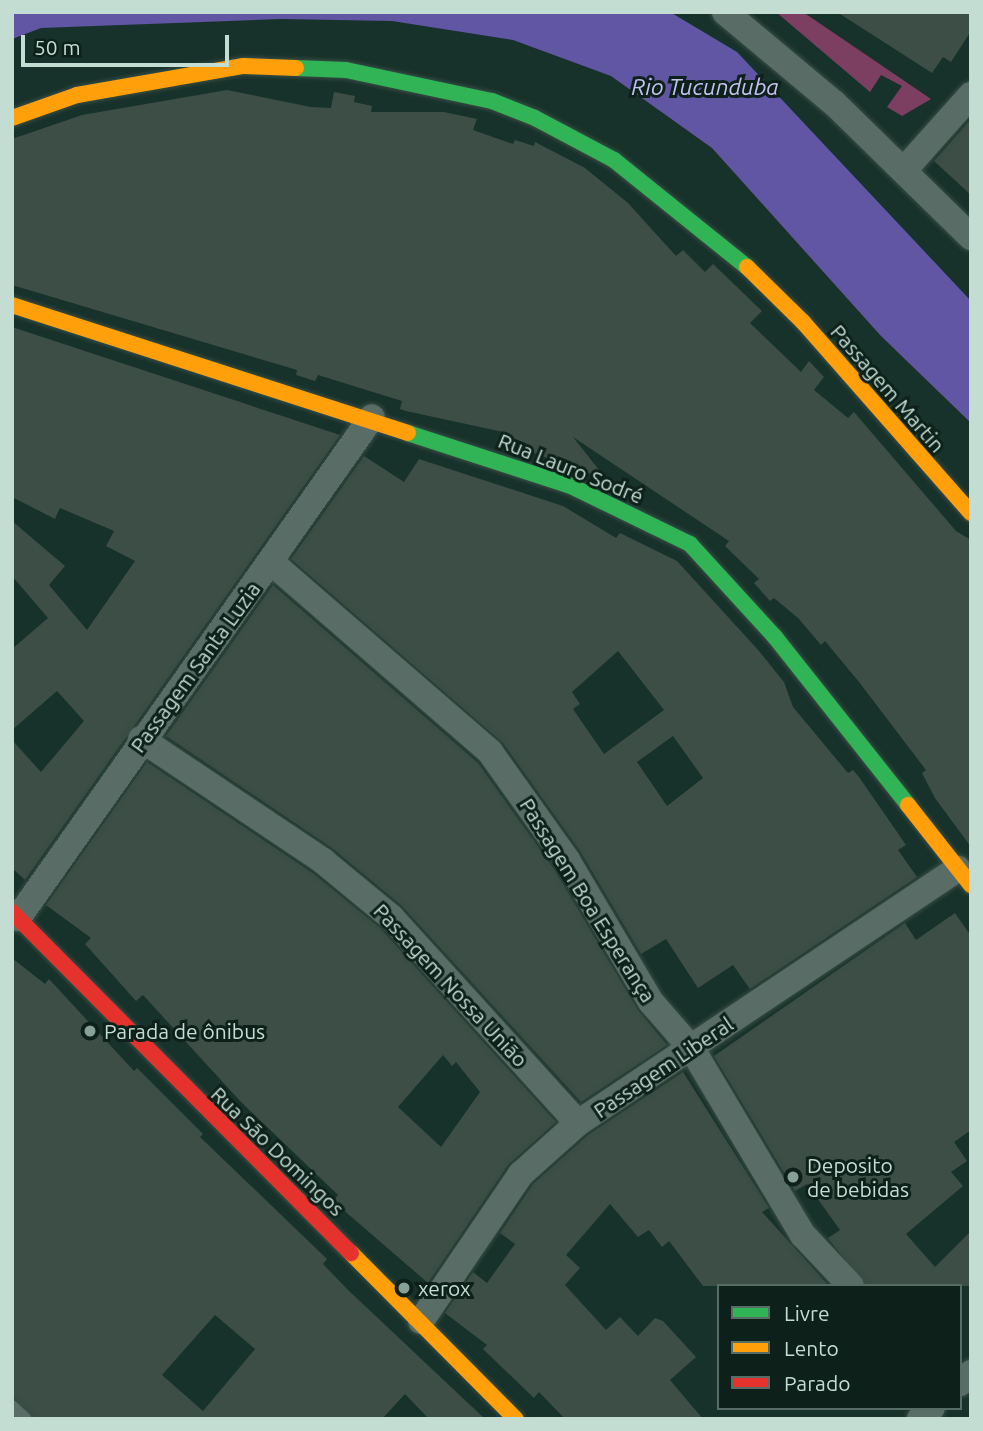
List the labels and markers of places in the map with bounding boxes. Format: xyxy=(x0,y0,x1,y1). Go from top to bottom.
place label: Parada de ônibus xyxy=(104,1018,265,1044)
marker: Parada de ônibus xyxy=(82,1023,98,1039)
place label: Deposito de bebidas xyxy=(807,1152,909,1202)
marker: Deposito de bebidas xyxy=(785,1169,801,1185)
place label: xerox xyxy=(418,1275,471,1301)
marker: xerox xyxy=(396,1280,412,1296)

